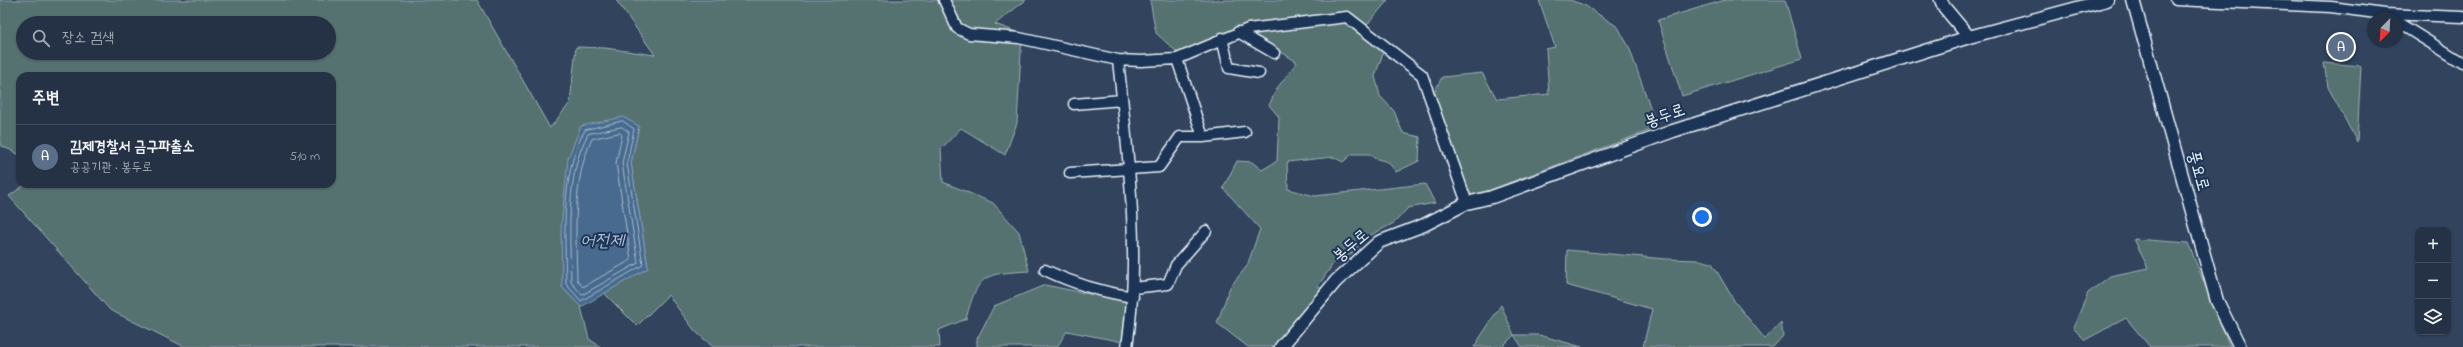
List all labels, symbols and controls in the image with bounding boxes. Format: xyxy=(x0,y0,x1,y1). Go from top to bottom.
north arrow xyxy=(2367,12,2403,48)
search box xyxy=(16,16,336,60)
icon: search xyxy=(30,27,52,49)
text: 장소 검색 xyxy=(62,27,114,49)
pin: A xyxy=(2328,32,2354,62)
text: 주변 xyxy=(32,86,59,111)
street label: 봉두로 xyxy=(1642,97,1688,135)
text: 김제경찰서 금구파출소 xyxy=(70,136,194,158)
text: A xyxy=(41,147,49,166)
text: 510 m xyxy=(289,147,320,166)
street label: 풍요로 xyxy=(2180,148,2216,194)
text: 공공기관 · 봉두로 xyxy=(70,158,153,177)
your location xyxy=(1692,207,1712,227)
street label: 봉두로 xyxy=(1327,223,1375,269)
map controls xyxy=(2415,227,2451,335)
button: + xyxy=(2415,227,2451,263)
water label: 어전제 xyxy=(580,229,626,255)
button: − xyxy=(2415,263,2451,299)
button: layers xyxy=(2415,299,2451,335)

